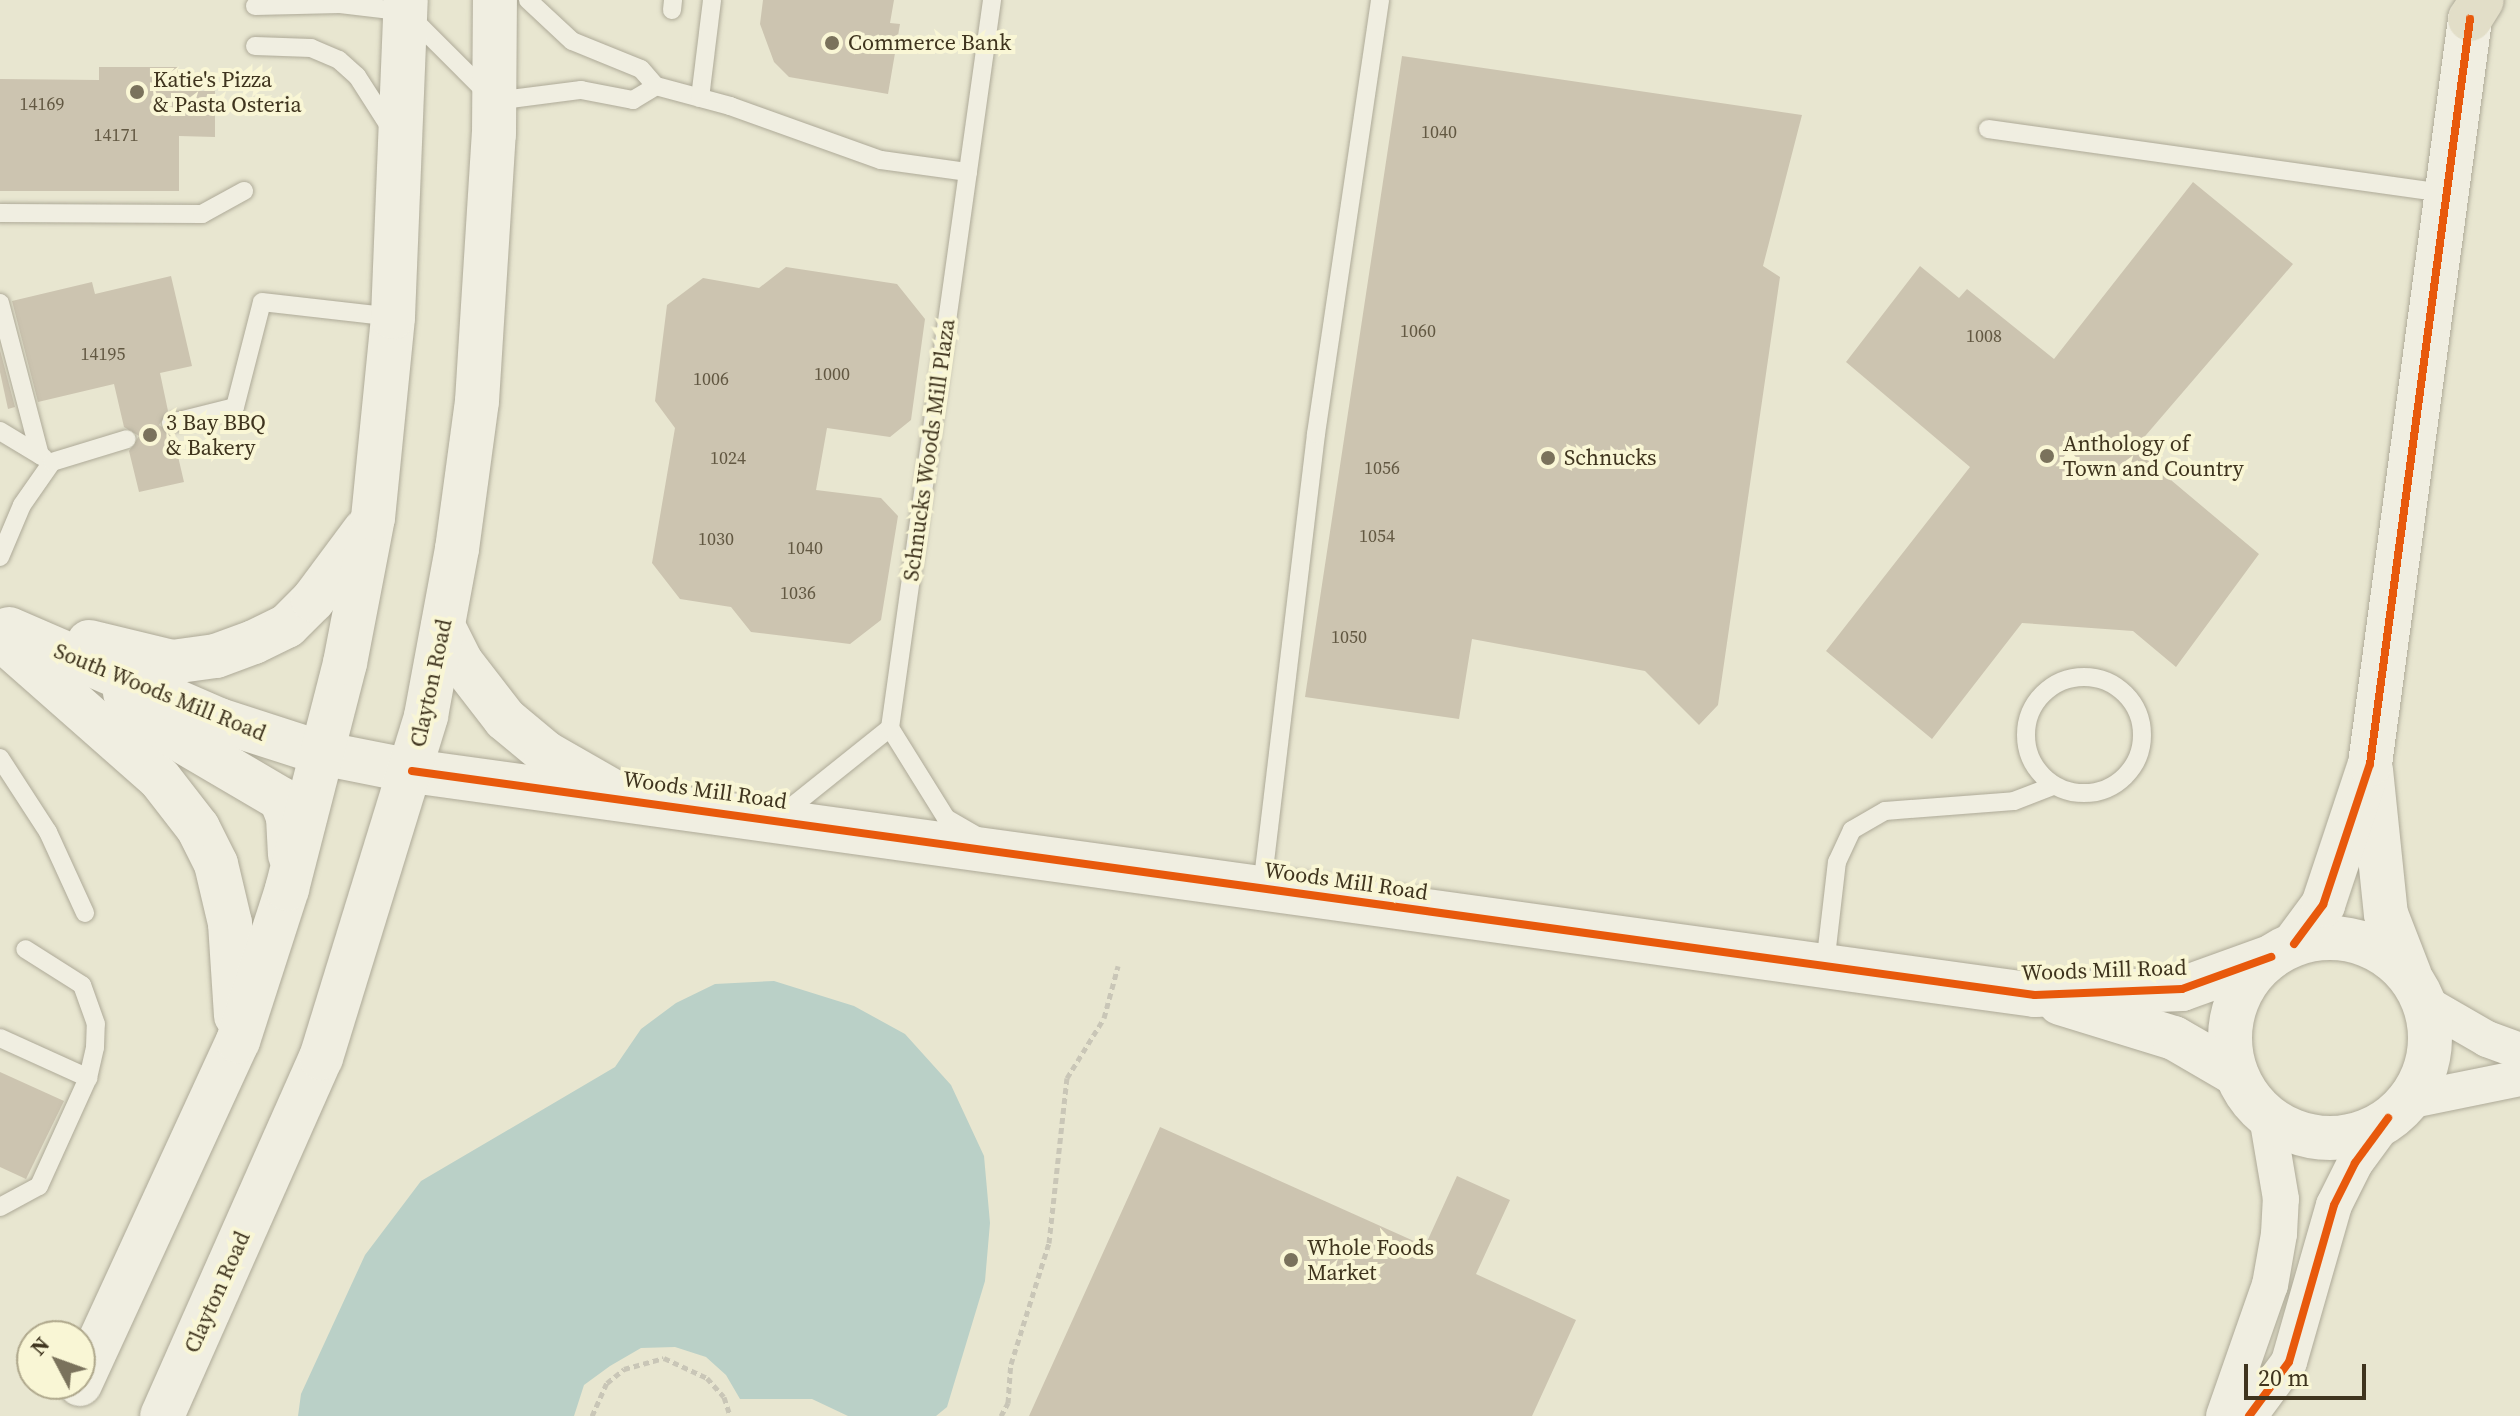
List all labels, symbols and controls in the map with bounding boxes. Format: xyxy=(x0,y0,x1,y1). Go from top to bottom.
place label: Commerce Bank xyxy=(848,30,1011,56)
marker: Commerce Bank xyxy=(823,34,841,52)
place label: Katie's Pizza & Pasta Osteria xyxy=(153,66,302,118)
marker: Katie's Pizza & Pasta Osteria xyxy=(128,83,146,101)
house number: 14169 xyxy=(20,93,64,115)
house number: 1040 xyxy=(1421,121,1457,143)
house number: 14171 xyxy=(94,124,138,146)
street label: Schnucks Woods Mill Plaza xyxy=(897,317,961,583)
house number: 1060 xyxy=(1400,320,1436,342)
house number: 1008 xyxy=(1966,325,2002,347)
house number: 14195 xyxy=(81,343,125,365)
house number: 1000 xyxy=(814,363,850,385)
house number: 1006 xyxy=(693,368,729,390)
place label: 3 Bay BBQ & Bakery xyxy=(166,409,266,460)
marker: 3 Bay BBQ & Bakery xyxy=(141,426,159,444)
place label: Anthology of Town and Country xyxy=(2063,430,2244,482)
place label: Schnucks xyxy=(1564,445,1657,471)
house number: 1024 xyxy=(710,447,746,469)
marker: Anthology of Town and Country xyxy=(2038,447,2056,465)
marker: Schnucks xyxy=(1539,449,1557,467)
house number: 1056 xyxy=(1364,457,1400,479)
house number: 1054 xyxy=(1359,525,1395,547)
house number: 1030 xyxy=(698,528,734,550)
house number: 1040 xyxy=(787,537,823,559)
house number: 1036 xyxy=(780,582,816,604)
street label: Clayton Road xyxy=(405,617,457,749)
house number: 1050 xyxy=(1331,626,1367,648)
street label: South Woods Mill Road xyxy=(50,637,270,747)
street label: Woods Mill Road xyxy=(621,765,789,815)
street label: Woods Mill Road xyxy=(1262,856,1430,906)
street label: Woods Mill Road xyxy=(2021,954,2187,986)
street label: Clayton Road xyxy=(178,1227,256,1357)
place label: Whole Foods Market xyxy=(1307,1234,1434,1286)
marker: Whole Foods Market xyxy=(1282,1251,1300,1269)
north arrow xyxy=(16,1320,96,1400)
text: N xyxy=(23,1330,56,1361)
scale bar xyxy=(2248,1348,2370,1398)
text: 20 m xyxy=(2258,1361,2309,1394)

